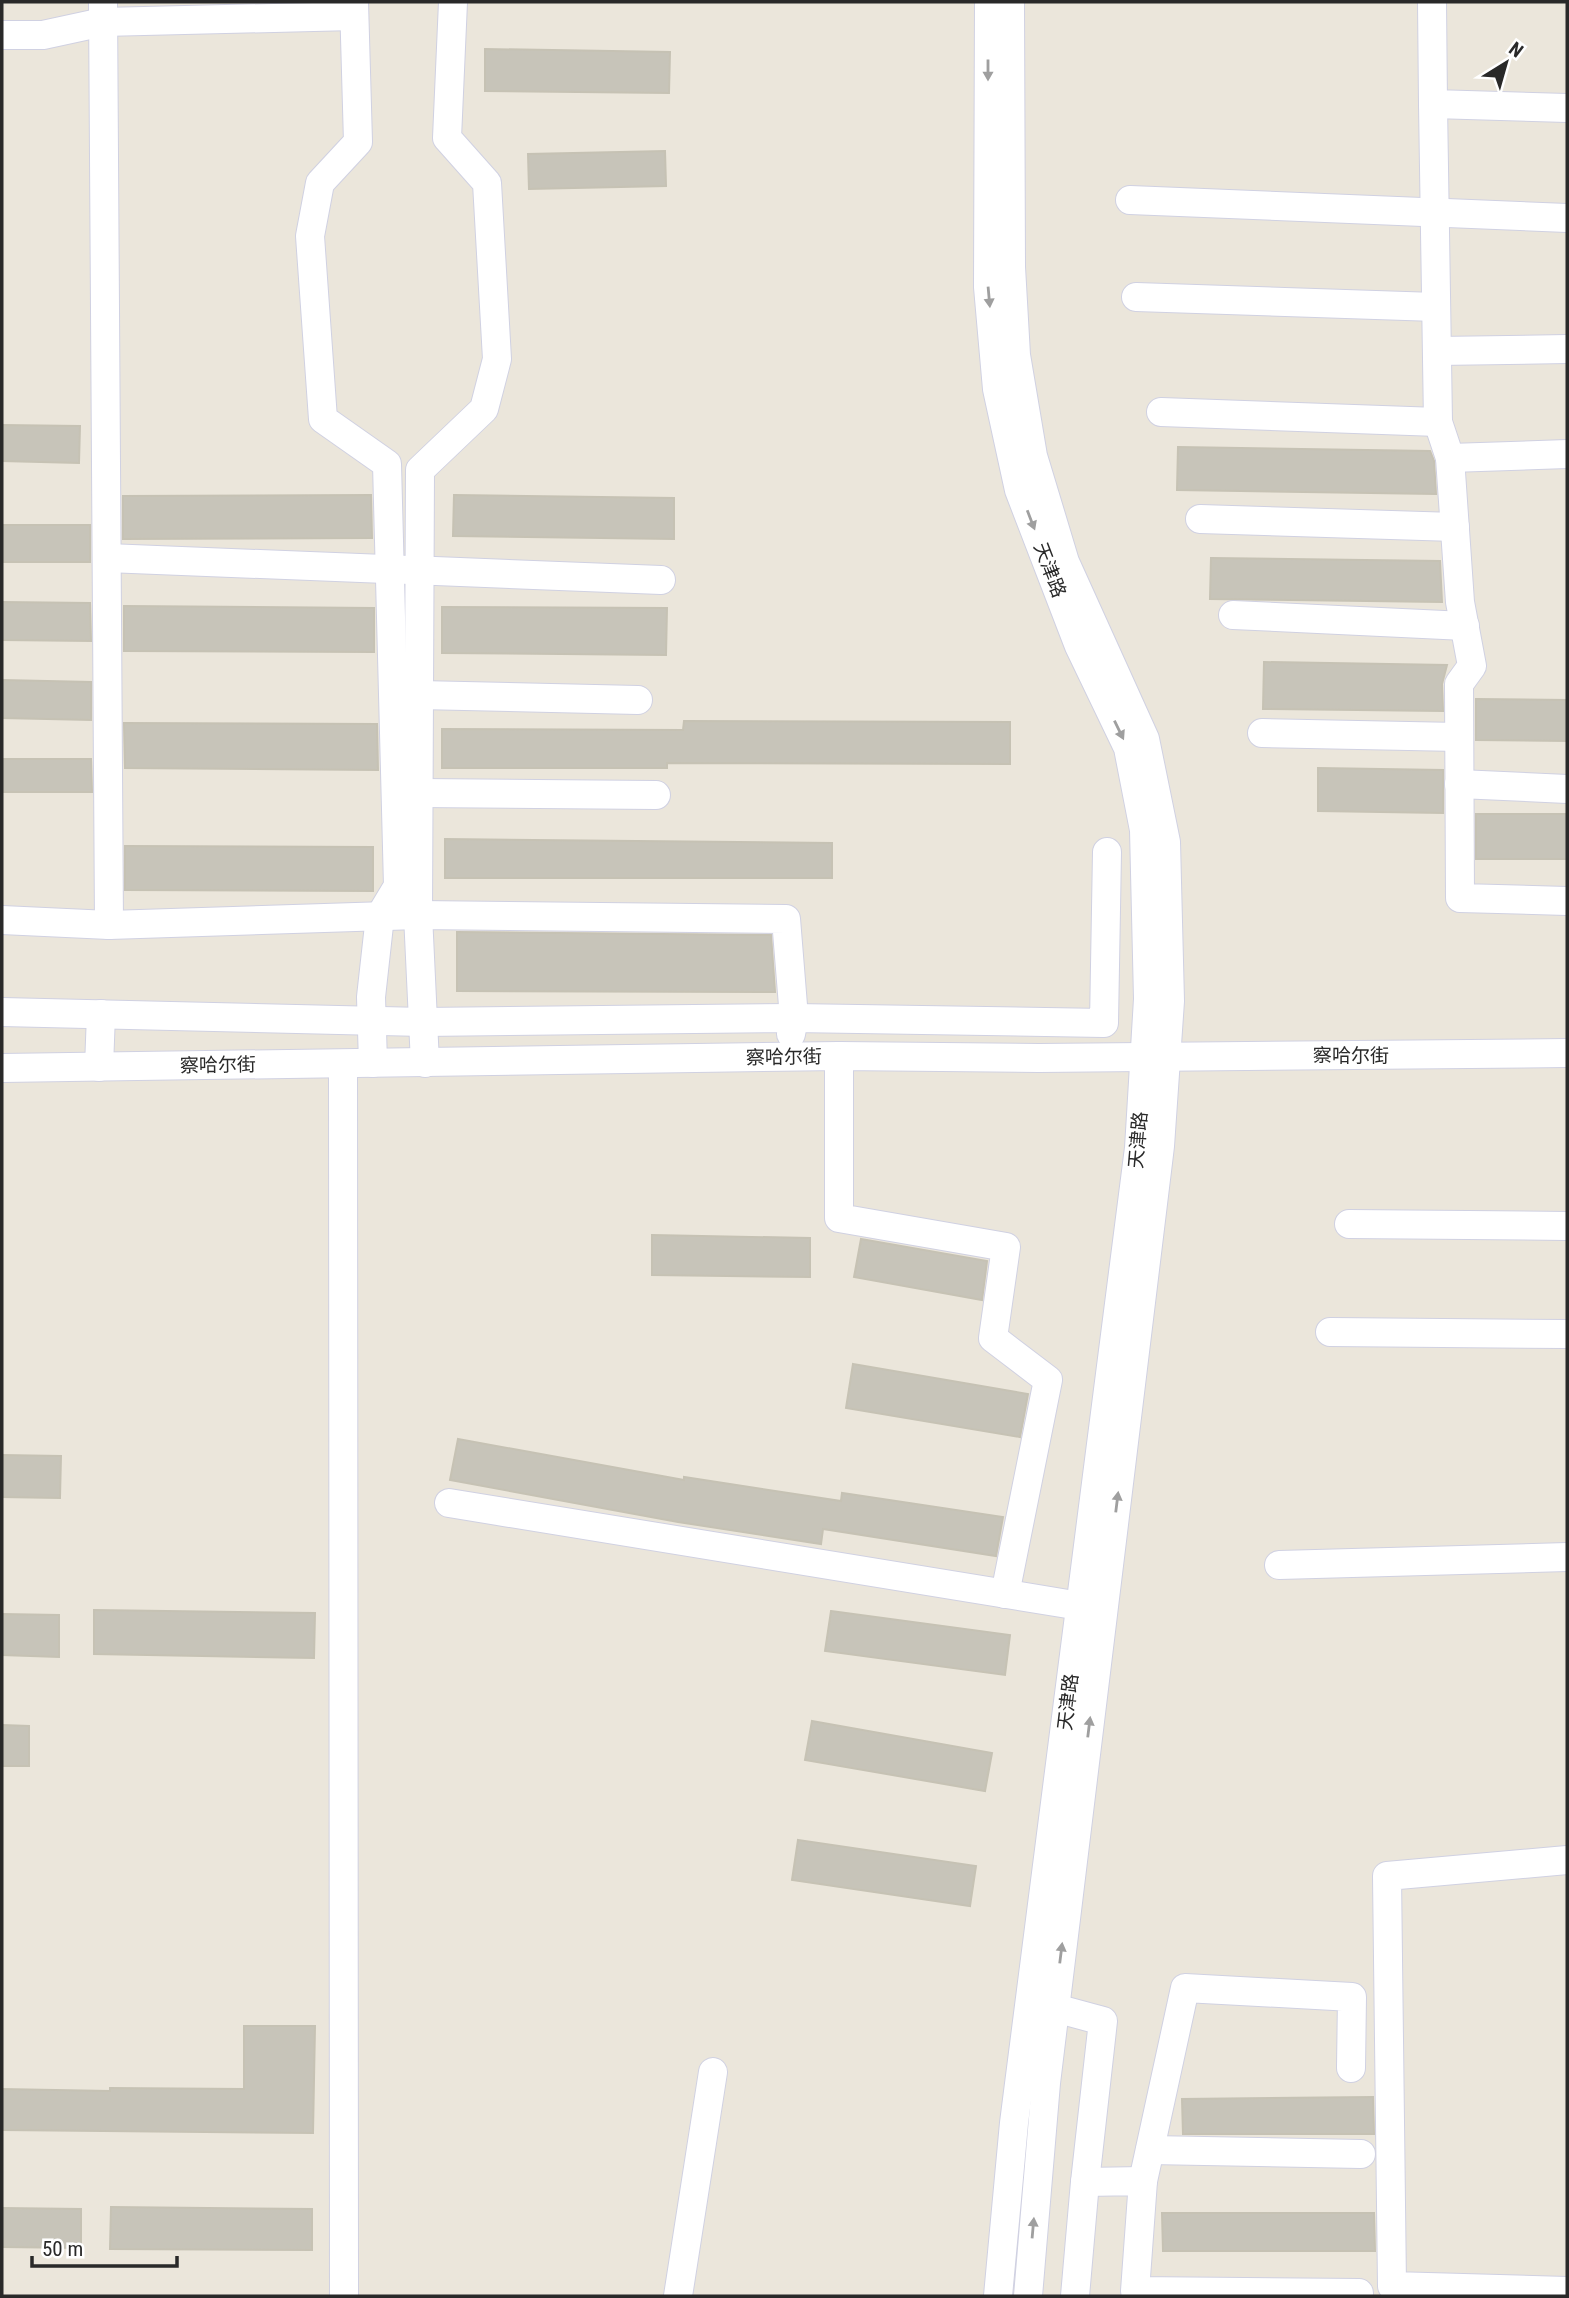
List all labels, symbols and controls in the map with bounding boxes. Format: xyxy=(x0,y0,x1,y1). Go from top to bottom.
north arrow xyxy=(1471,28,1541,98)
text: N xyxy=(1504,37,1527,63)
one-way arrow xyxy=(983,59,994,81)
one-way arrow xyxy=(984,287,995,309)
one-way arrow xyxy=(1025,510,1036,531)
street label: 天津路 xyxy=(1029,539,1071,601)
one-way arrow xyxy=(1114,719,1125,740)
street label: 察哈尔街 xyxy=(1313,1044,1389,1067)
street label: 察哈尔街 xyxy=(746,1045,822,1069)
street label: 察哈尔街 xyxy=(180,1053,256,1077)
street label: 天津路 xyxy=(1124,1111,1152,1169)
one-way arrow xyxy=(1111,1490,1122,1512)
street label: 天津路 xyxy=(1053,1672,1083,1732)
one-way arrow xyxy=(1084,1716,1095,1738)
one-way arrow xyxy=(1056,1942,1067,1964)
one-way arrow xyxy=(1028,2217,1039,2239)
scale bar xyxy=(32,2224,177,2268)
text: 50 m xyxy=(42,2237,83,2261)

